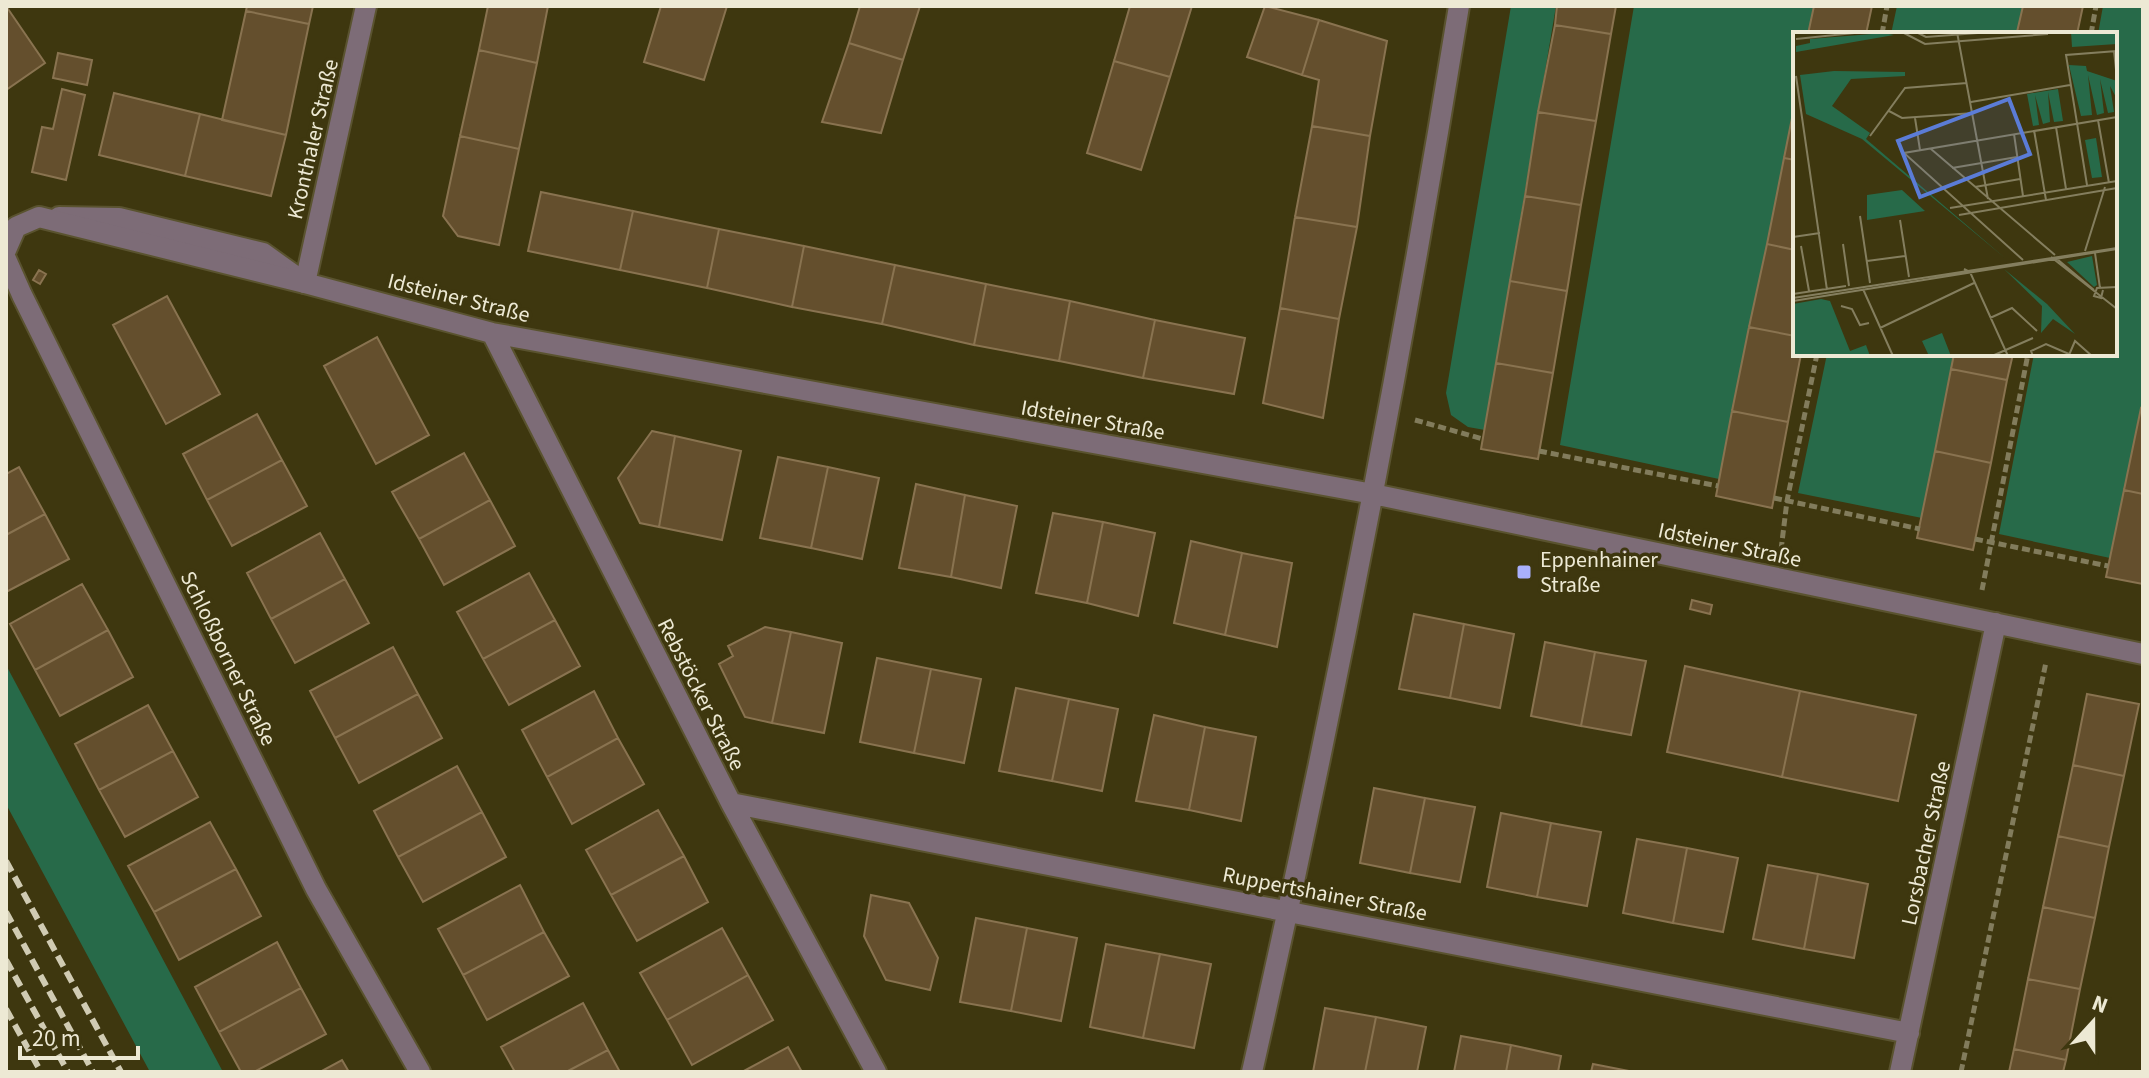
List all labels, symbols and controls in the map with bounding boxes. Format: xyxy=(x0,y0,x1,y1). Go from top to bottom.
inset map xyxy=(1793,32,2117,356)
street label: Kronthaler Straße xyxy=(279,56,347,223)
street label: Idsteiner Straße xyxy=(384,265,533,331)
street label: Idsteiner Straße xyxy=(1018,392,1167,448)
street label: Idsteiner Straße xyxy=(1655,514,1804,576)
place label: Eppenhainer Straße xyxy=(1540,544,1658,601)
marker: Eppenhainer Straße xyxy=(1515,563,1533,581)
street label: Schloßborner Straße xyxy=(172,566,284,751)
street label: Rebstöcker Straße xyxy=(649,613,753,776)
street label: Lorsbacher Straße xyxy=(1893,758,1959,928)
street label: Ruppertshainer Straße xyxy=(1220,858,1430,930)
north arrow xyxy=(2053,982,2133,1062)
text: N xyxy=(2087,987,2112,1022)
scale bar xyxy=(20,1010,138,1060)
text: 20 m xyxy=(32,1021,81,1056)

